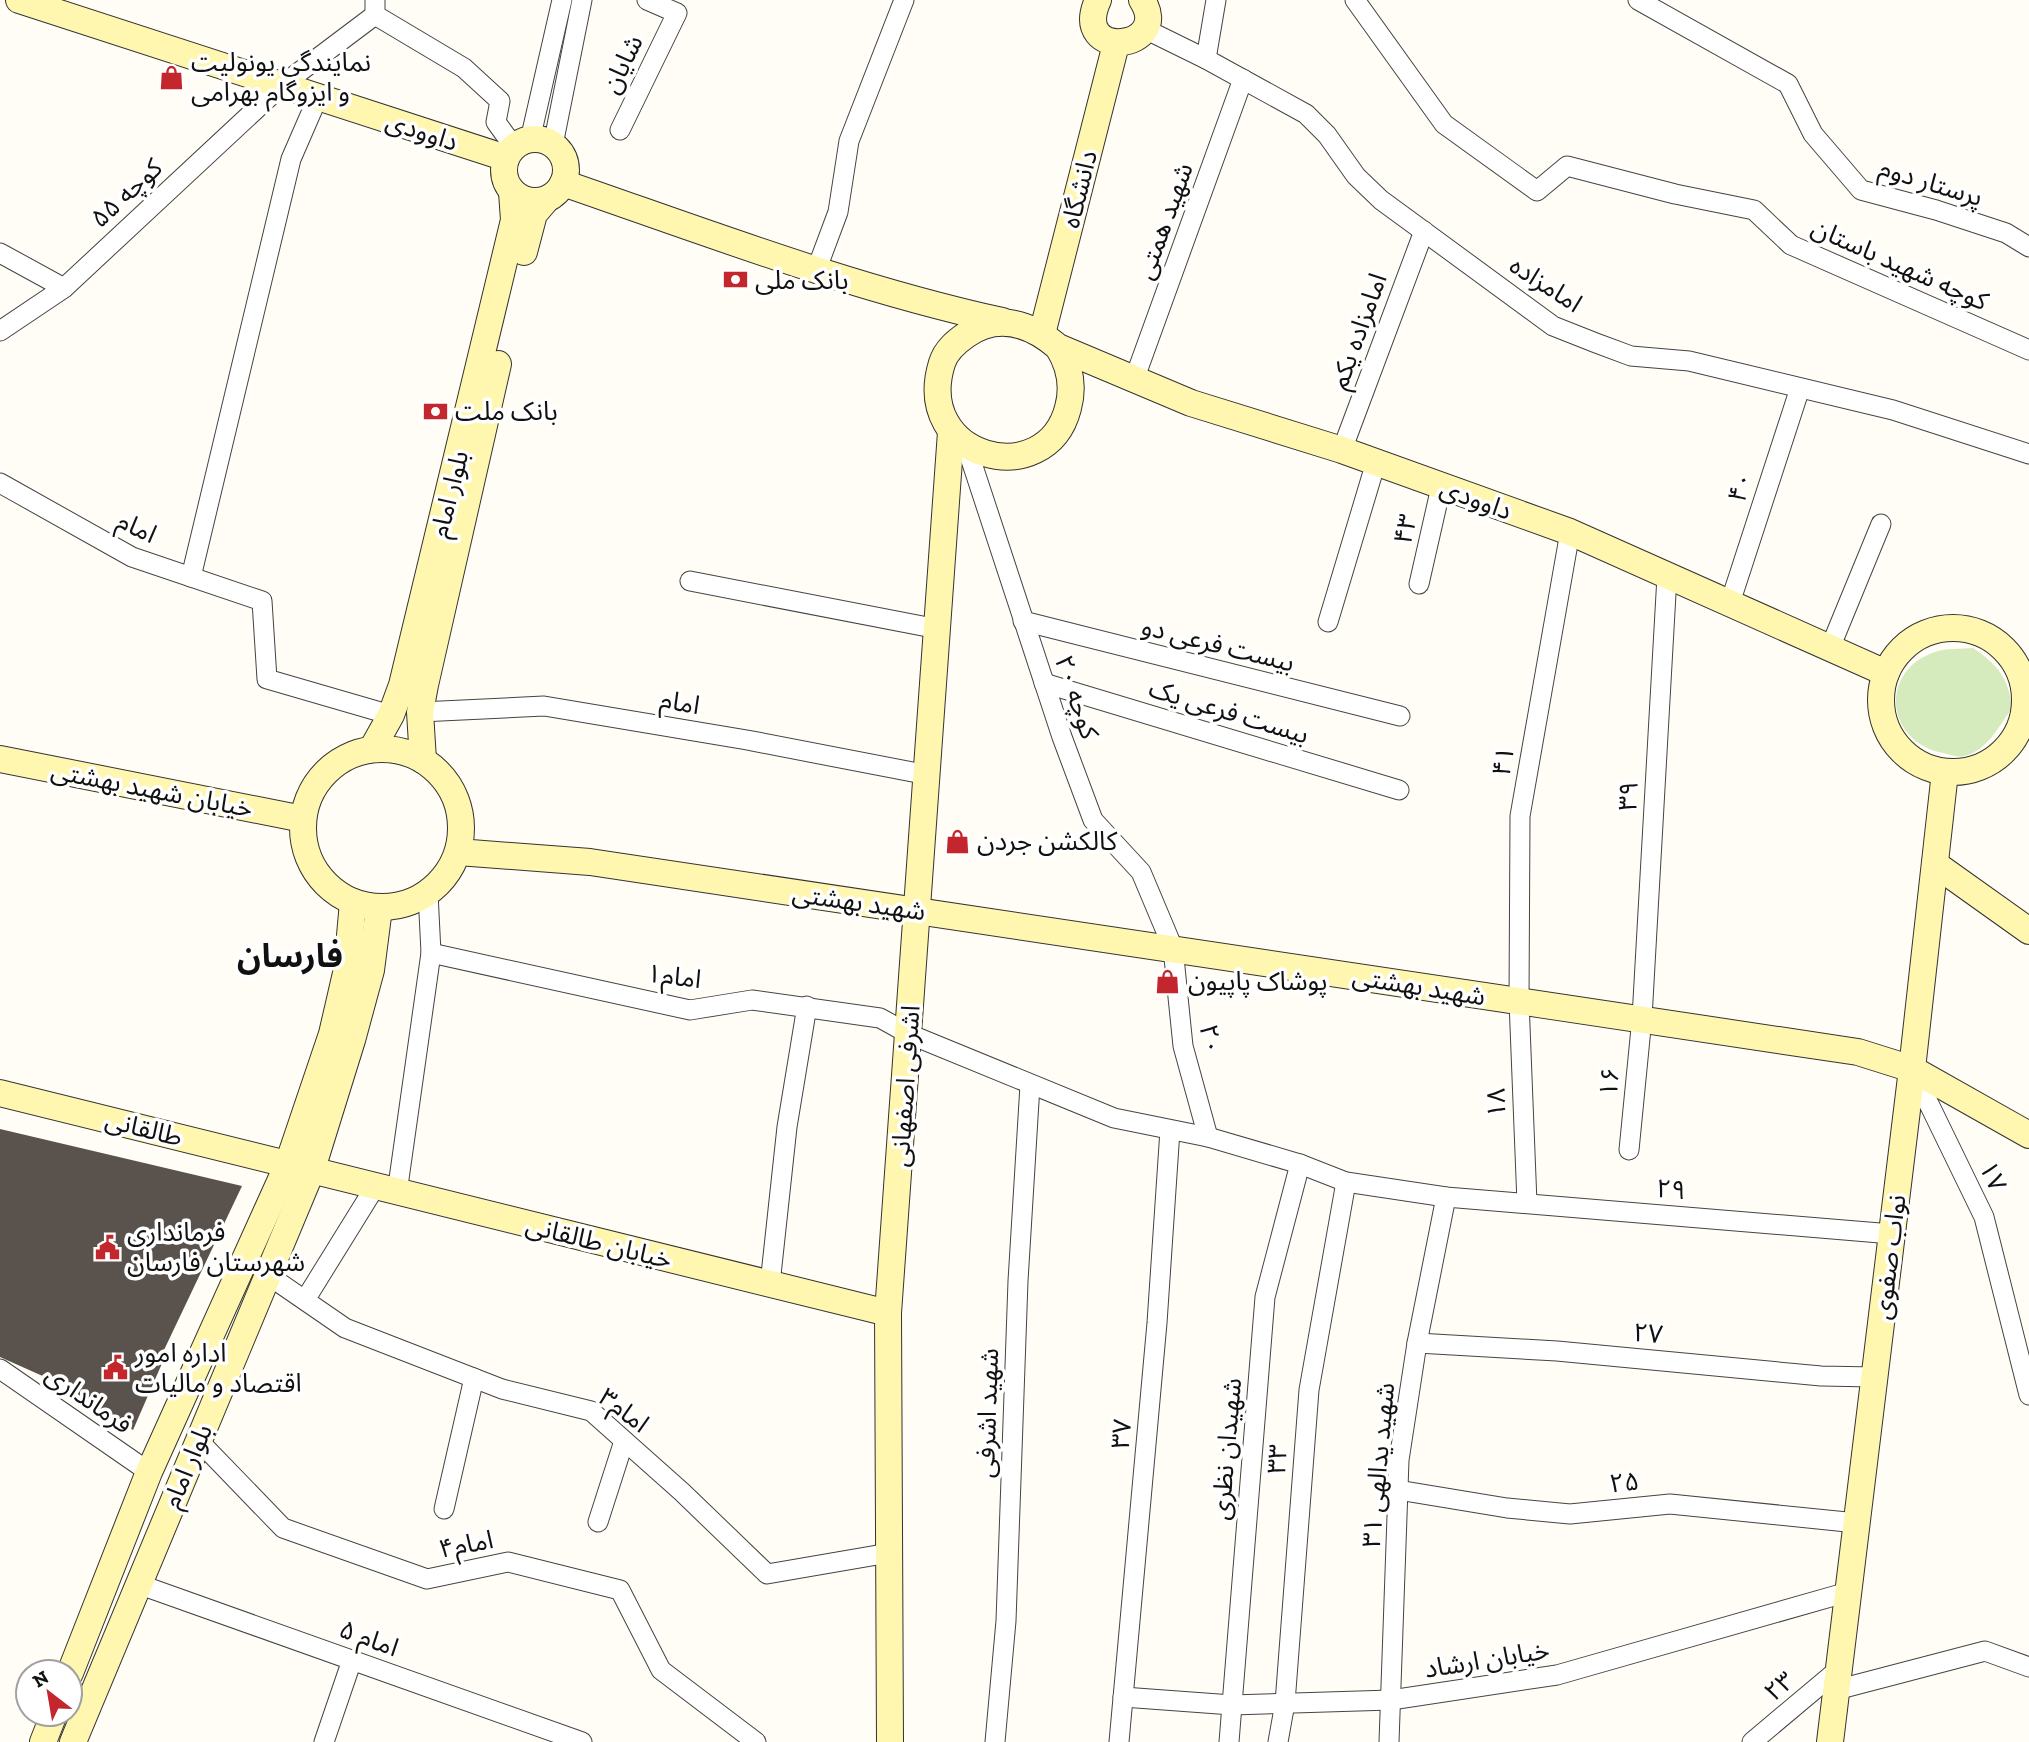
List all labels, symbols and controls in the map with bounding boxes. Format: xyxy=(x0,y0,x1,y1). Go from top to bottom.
street label: شایان xyxy=(594,30,650,98)
place label: نمایندگی یونولیت و ایزوگام بهرامی xyxy=(191,46,371,112)
shop icon: نمایندگی یونولیت و ایزوگام بهرامی xyxy=(157,63,185,91)
street label: داوودی xyxy=(382,104,462,158)
street label: دانشگاه xyxy=(1054,147,1104,231)
street label: پرستار دوم xyxy=(1874,151,1987,217)
street label: کوچه ۵۵ xyxy=(83,152,170,235)
street label: شهید همتی xyxy=(1128,158,1200,284)
street label: کوچه شهید باستان xyxy=(1806,211,1993,318)
street label: امامزاده xyxy=(1504,249,1588,319)
place label: بانک ملی xyxy=(755,264,848,296)
bank icon: بانک ملی xyxy=(721,266,749,294)
street label: امامزاده یکم xyxy=(1322,269,1398,395)
place label: بانک ملت xyxy=(455,395,558,427)
bank icon: بانک ملت xyxy=(421,397,449,425)
street label: بلوار امام xyxy=(423,447,479,542)
street label: ۴۰ xyxy=(1720,468,1760,506)
street label: داوودی xyxy=(1436,471,1516,527)
street label: امام xyxy=(110,504,162,554)
street label: ۴۳ xyxy=(1386,511,1424,547)
street label: بیست فرعی دو xyxy=(1138,610,1298,678)
street label: کوچه ۲۰ xyxy=(1047,651,1106,744)
street label: بیست فرعی یک xyxy=(1145,671,1313,751)
street label: امام xyxy=(657,683,702,725)
street label: ۴۱ xyxy=(1485,744,1521,778)
street label: خیابان شهید بهشتی xyxy=(48,754,256,824)
street label: ۳۹ xyxy=(1611,780,1645,812)
place label: کالکشن جردن xyxy=(977,825,1118,857)
shop icon: کالکشن جردن xyxy=(943,827,971,855)
street label: شهید بهشتی xyxy=(790,877,928,927)
district label: فارسان xyxy=(237,936,343,975)
street label: امام۱ xyxy=(644,957,703,999)
street label: شهید بهشتی xyxy=(1350,960,1488,1012)
place label: پوشاک پاپیون xyxy=(1188,965,1328,998)
shop icon: پوشاک پاپیون xyxy=(1154,967,1182,995)
street label: اشرفی اصفهانی xyxy=(883,1004,927,1168)
street label: ۲۰ xyxy=(1193,1022,1229,1056)
street label: ۱۶ xyxy=(1592,1066,1626,1098)
street label: ۱۸ xyxy=(1479,1087,1513,1118)
street label: طالقانی xyxy=(102,1103,186,1153)
street label: ۱۷ xyxy=(1972,1156,2014,1196)
street label: ۲۹ xyxy=(1655,1172,1687,1206)
street label: نواب صفوی xyxy=(1865,1193,1913,1321)
street label: خیابان طالقانی xyxy=(523,1208,675,1276)
place label: فرمانداری شهرستان فارسان xyxy=(127,1216,305,1278)
public building icon: فرمانداری شهرستان فارسان xyxy=(93,1233,121,1261)
street label: ۲۷ xyxy=(1632,1316,1664,1350)
place label: اداره امور اقتصاد و مالیات xyxy=(134,1337,302,1399)
street label: شهید اشرفی xyxy=(969,1348,1005,1478)
public building icon: اداره امور اقتصاد و مالیات xyxy=(101,1354,129,1382)
street label: فرمانداری xyxy=(40,1358,138,1440)
street label: شهیدان نظری xyxy=(1204,1377,1248,1521)
street label: امام۳ xyxy=(590,1381,656,1442)
street label: ۳۱ شهید یدالهی xyxy=(1355,1381,1401,1549)
street label: ۳۷ xyxy=(1104,1418,1138,1450)
street label: بلوار امام xyxy=(155,1419,223,1515)
street label: ۳۳ xyxy=(1260,1443,1294,1475)
street label: ۲۵ xyxy=(1608,1465,1640,1499)
street label: امام۴ xyxy=(436,1523,497,1569)
street label: امام ۵ xyxy=(334,1613,403,1667)
street label: خیابان ارشاد xyxy=(1422,1633,1552,1685)
north arrow xyxy=(14,1658,84,1728)
street label: ۲۳ xyxy=(1757,1664,1801,1708)
text: N xyxy=(28,1665,53,1692)

